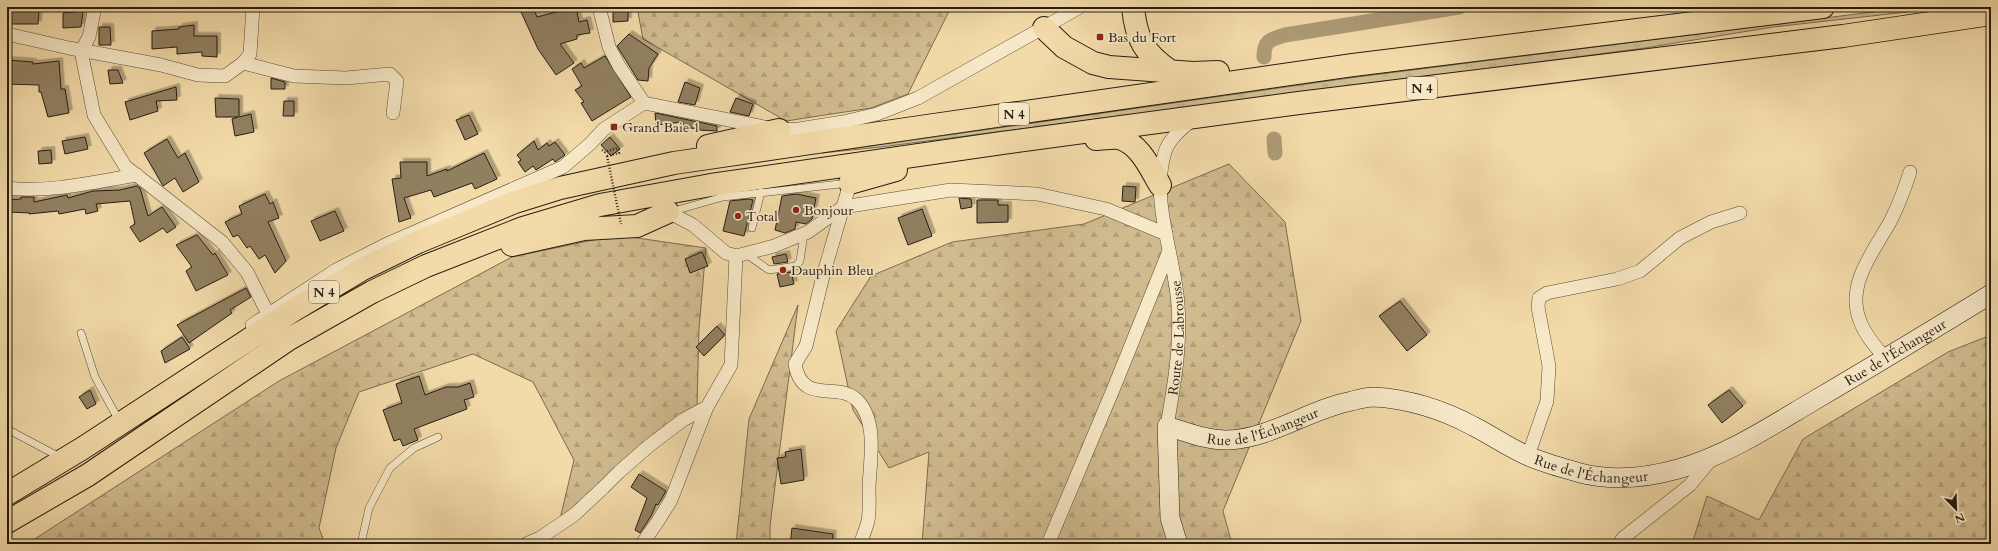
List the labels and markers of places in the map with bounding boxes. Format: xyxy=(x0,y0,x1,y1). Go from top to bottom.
place label: Bas du Fort xyxy=(1108,28,1177,47)
marker: Bas du Fort xyxy=(1095,32,1105,42)
place label: Grand Baie 1 xyxy=(622,118,700,137)
marker: Grand Baie 1 xyxy=(609,122,619,132)
place label: Bonjour xyxy=(804,201,854,220)
marker: Bonjour xyxy=(791,205,801,215)
place label: Total xyxy=(746,207,778,226)
marker: Total xyxy=(733,211,743,221)
place label: Dauphin Bleu xyxy=(791,261,874,280)
marker: Dauphin Bleu xyxy=(778,265,788,275)

